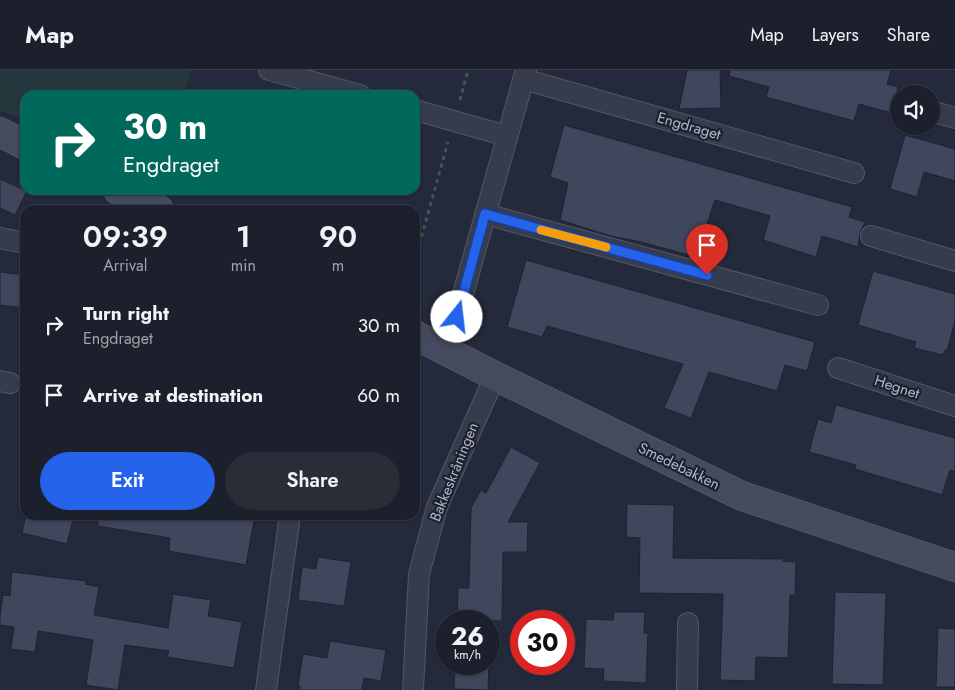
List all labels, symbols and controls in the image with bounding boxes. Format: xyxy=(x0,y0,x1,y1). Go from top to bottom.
text: Map xyxy=(25,17,74,52)
text: Map xyxy=(750,22,784,48)
text: Layers xyxy=(812,22,859,48)
text: Share xyxy=(887,22,930,48)
map controls xyxy=(890,85,940,135)
button: sound xyxy=(890,85,940,135)
text: 30 m xyxy=(123,102,207,152)
street label: Engdraget xyxy=(655,106,724,146)
icon: right xyxy=(40,110,105,175)
text: Engdraget xyxy=(123,148,219,180)
text: 09:39 xyxy=(83,215,168,258)
text: 1 xyxy=(236,215,251,258)
text: 90 xyxy=(319,215,357,258)
pin xyxy=(686,224,728,275)
icon: arrive xyxy=(693,231,721,259)
text: Arrival xyxy=(103,254,147,277)
text: min xyxy=(231,254,256,277)
text: m xyxy=(332,254,344,277)
position arrow xyxy=(430,290,482,342)
text: Turn right xyxy=(83,300,169,327)
icon: right xyxy=(40,311,68,339)
text: 30 m xyxy=(358,312,400,339)
text: Engdraget xyxy=(83,327,153,350)
street label: Hegnet xyxy=(872,369,923,405)
icon: arrive xyxy=(40,381,68,409)
text: Arrive at destination xyxy=(83,382,263,409)
text: 60 m xyxy=(357,382,400,409)
street label: Bakkeskråningen xyxy=(424,419,484,525)
street label: Smedebakken xyxy=(635,437,723,495)
button: Exit xyxy=(40,452,215,510)
button: Share xyxy=(225,452,400,510)
speed limit sign: 30 xyxy=(510,610,575,675)
text: 26 xyxy=(451,618,484,654)
text: km/h xyxy=(454,646,481,664)

